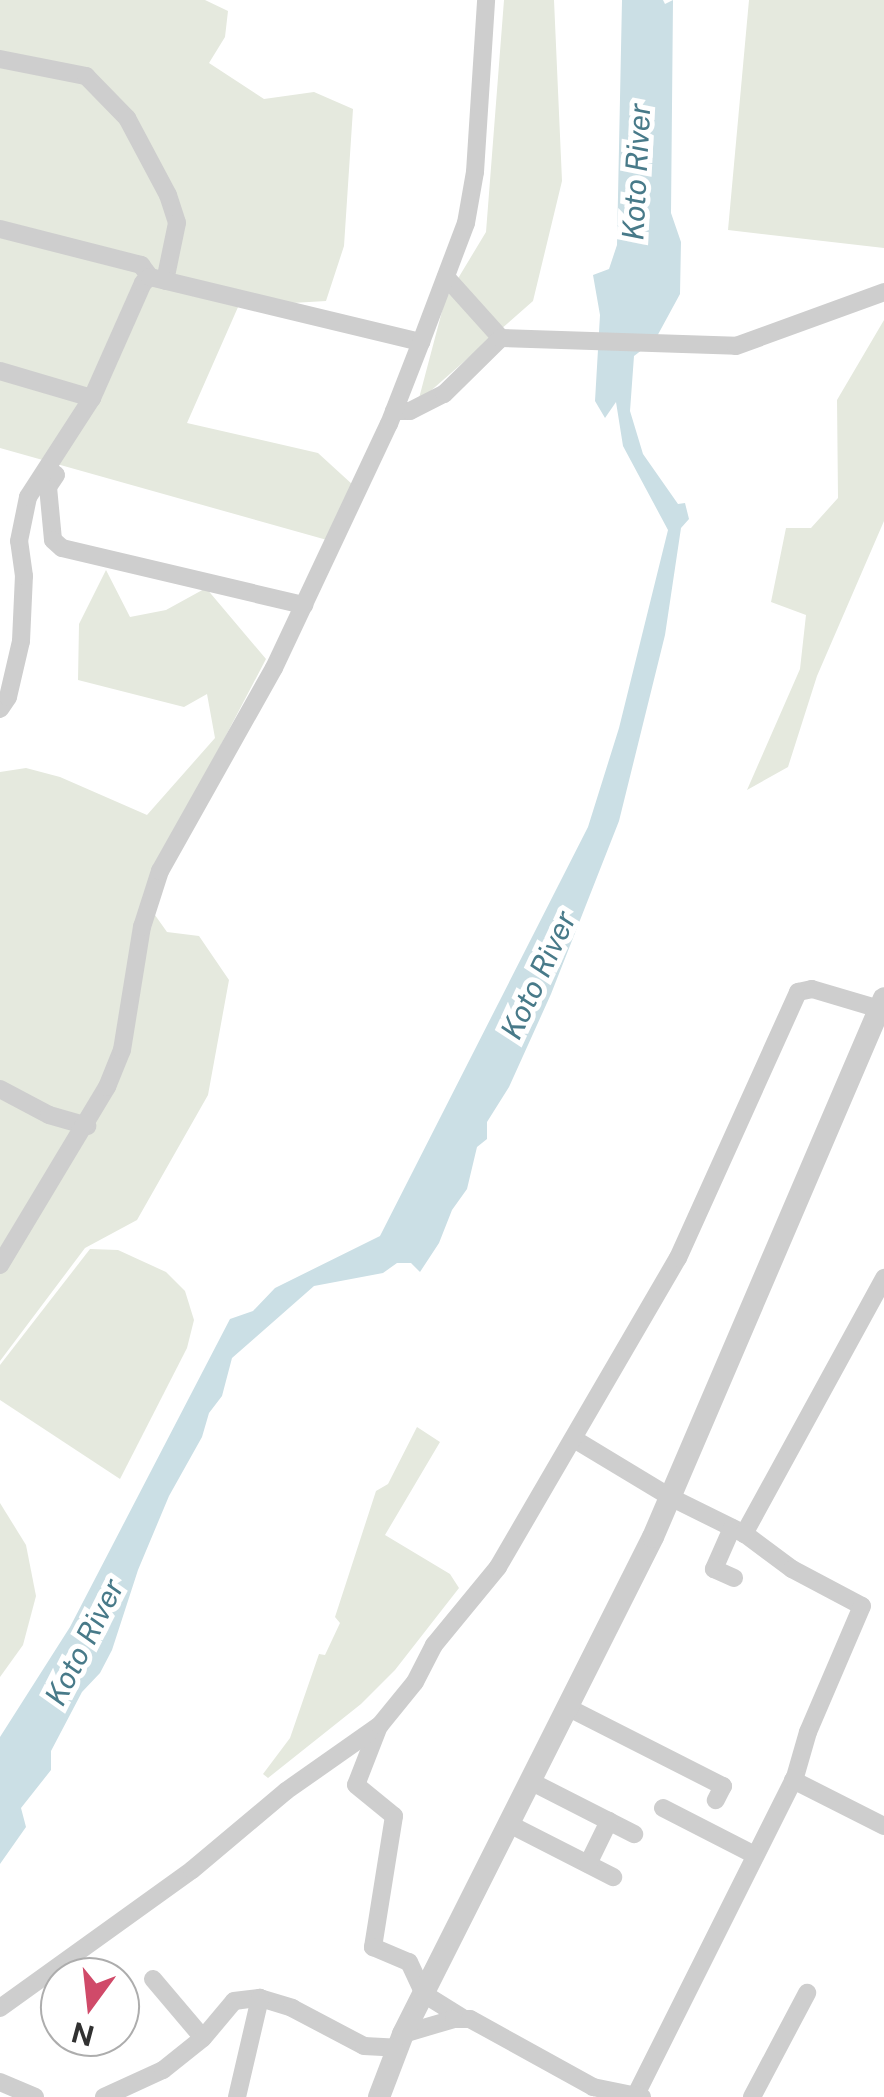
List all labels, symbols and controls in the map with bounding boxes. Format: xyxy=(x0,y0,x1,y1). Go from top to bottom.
water label: Koto River xyxy=(614,102,658,242)
water label: Koto River xyxy=(493,905,583,1045)
water label: Koto River xyxy=(37,1573,131,1711)
north arrow xyxy=(40,1957,140,2057)
text: N xyxy=(68,2016,97,2053)

